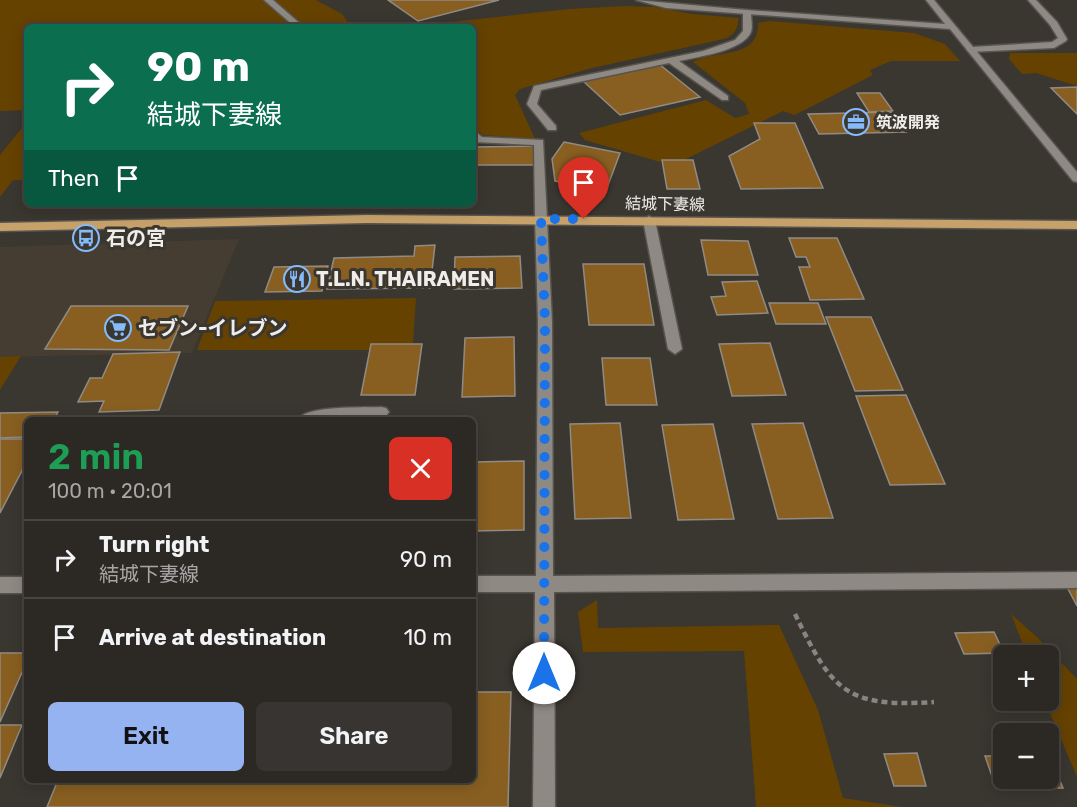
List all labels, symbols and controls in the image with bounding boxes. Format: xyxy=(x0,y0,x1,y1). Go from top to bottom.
text: 90 m xyxy=(147,42,250,92)
icon: right xyxy=(48,48,126,126)
text: 結城下妻線 xyxy=(147,99,282,131)
office icon: 筑波開発 xyxy=(841,107,871,137)
place label: 筑波開発 xyxy=(876,113,940,132)
pin xyxy=(558,157,609,219)
icon: arrive xyxy=(111,162,144,195)
text: Then xyxy=(48,165,99,192)
icon: arrive xyxy=(567,166,600,199)
street label: 結城下妻線 xyxy=(625,194,705,214)
bus stop icon: 石の宮 xyxy=(71,223,101,253)
place label: 石の宮 xyxy=(106,226,166,250)
restaurant icon: T.L.N. THAIRAMEN xyxy=(282,264,312,294)
place label: T.L.N. THAIRAMEN xyxy=(316,267,495,291)
supermarket icon: セブン-イレブン xyxy=(103,313,133,343)
place label: セブン-イレブン xyxy=(138,316,288,340)
text: 2 min xyxy=(48,435,144,478)
button: close xyxy=(389,437,452,500)
text: 100 m · 20:01 xyxy=(48,479,172,503)
text: Turn right xyxy=(99,531,209,558)
icon: right xyxy=(48,543,81,576)
text: 90 m xyxy=(400,546,452,573)
text: 結城下妻線 xyxy=(99,562,199,586)
icon: arrive xyxy=(48,621,81,654)
text: Arrive at destination xyxy=(99,624,326,651)
text: 10 m xyxy=(404,624,452,651)
position arrow xyxy=(512,641,576,705)
map controls xyxy=(993,645,1059,789)
button: + xyxy=(993,645,1059,711)
button: Exit xyxy=(48,702,244,771)
button: Share xyxy=(256,702,452,771)
button: − xyxy=(993,723,1059,789)

